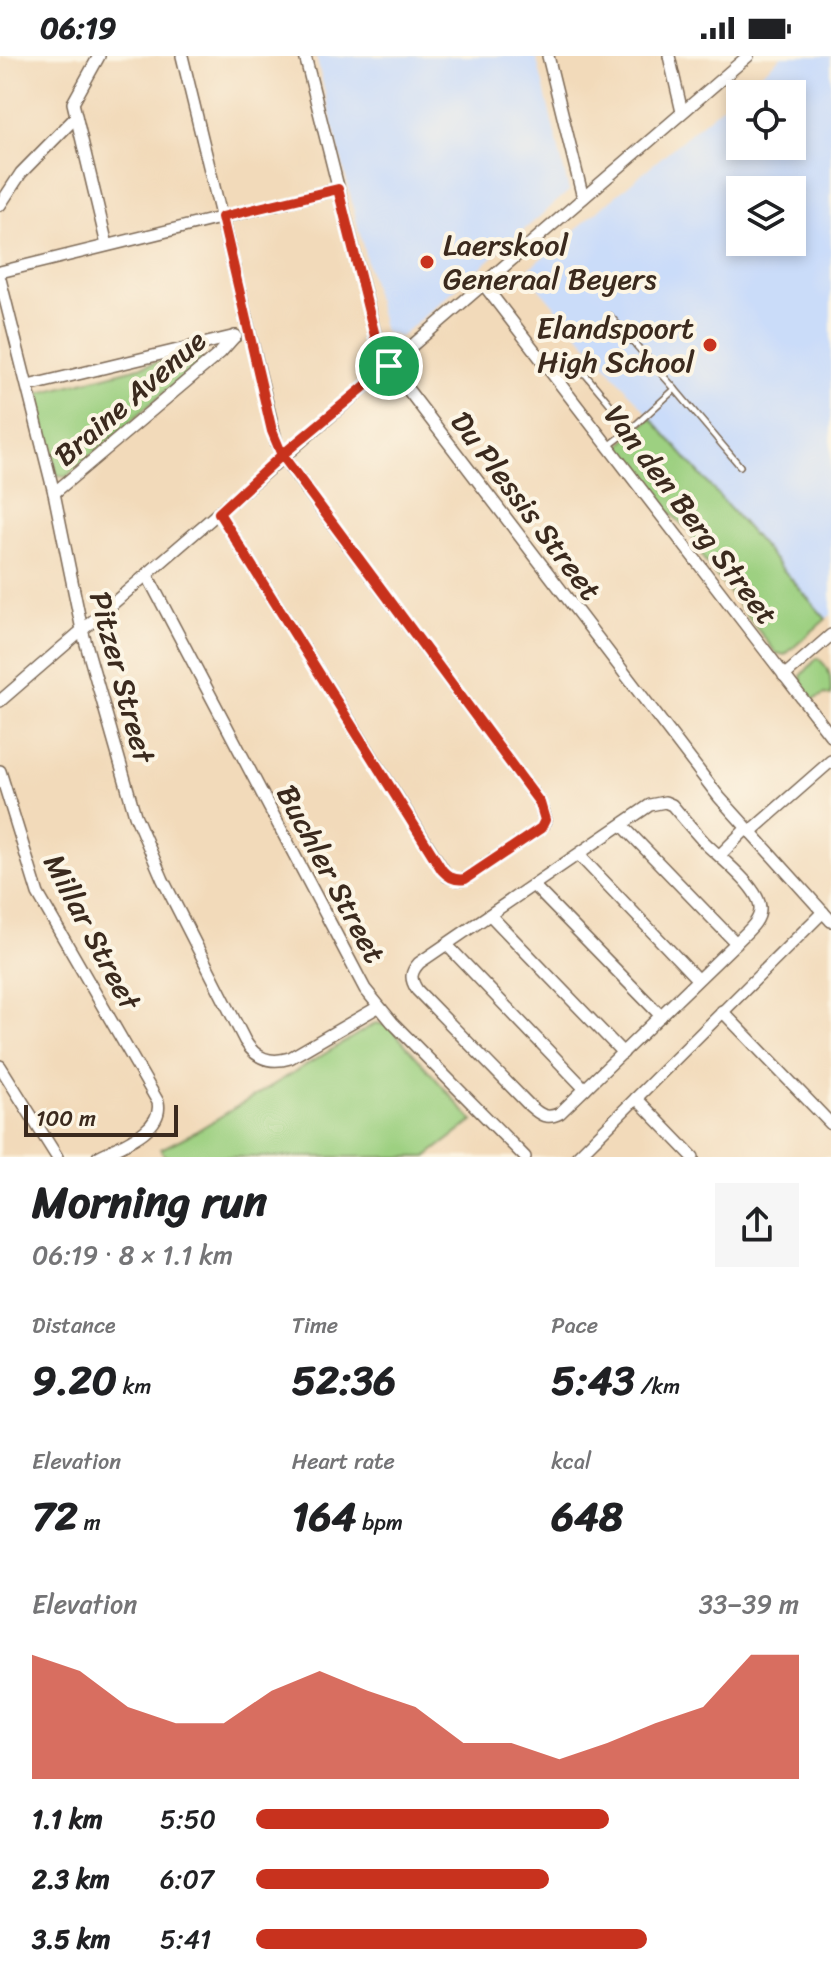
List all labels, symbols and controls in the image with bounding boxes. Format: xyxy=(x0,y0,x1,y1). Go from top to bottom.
text: 06:19 xyxy=(40,1,116,55)
map controls xyxy=(726,80,806,256)
button: locate xyxy=(726,80,806,160)
button: layers xyxy=(726,176,806,256)
place label: Laerskool Generaal Beyers xyxy=(443,218,657,306)
marker: Laerskool Generaal Beyers xyxy=(418,253,436,271)
place label: Elandspoort High School xyxy=(537,301,695,389)
street label: Braine Avenue xyxy=(41,316,219,480)
pin xyxy=(355,332,423,400)
marker: Elandspoort High School xyxy=(701,336,719,354)
icon: arrive xyxy=(367,344,411,388)
street label: Van den Berg Street xyxy=(589,393,793,637)
street label: Du Plessis Street xyxy=(436,399,616,613)
street label: Pitzer Street xyxy=(73,585,171,771)
street label: Buchler Street xyxy=(261,774,401,974)
street label: Millar Street xyxy=(28,844,157,1022)
text: 100 m xyxy=(36,1099,96,1138)
scale bar xyxy=(24,1101,178,1137)
text: Morning run xyxy=(32,1163,267,1241)
button: share xyxy=(715,1183,799,1267)
text: 06:19 · 8 × 1.1 km xyxy=(32,1232,233,1278)
text: Distance xyxy=(32,1306,116,1345)
text: Time xyxy=(292,1306,338,1345)
text: Pace xyxy=(551,1306,598,1345)
text: 9.20 xyxy=(32,1345,117,1416)
text: 52:36 xyxy=(292,1345,396,1416)
text: 5:43 xyxy=(551,1345,635,1416)
text: km xyxy=(117,1367,151,1406)
text: /km xyxy=(635,1367,680,1406)
text: Elevation xyxy=(32,1442,121,1481)
text: Heart rate xyxy=(292,1442,395,1481)
text: kcal xyxy=(551,1442,591,1481)
text: 72 xyxy=(32,1481,78,1552)
text: 164 xyxy=(292,1481,357,1552)
text: 648 xyxy=(551,1481,623,1552)
text: m xyxy=(78,1503,101,1542)
text: bpm xyxy=(357,1503,403,1542)
text: Elevation xyxy=(32,1581,137,1627)
text: 33–39 m xyxy=(699,1581,799,1627)
text: 1.1 km xyxy=(32,1796,103,1842)
text: 5:50 xyxy=(160,1796,216,1842)
text: 2.3 km xyxy=(32,1856,110,1902)
text: 6:07 xyxy=(160,1856,214,1902)
text: 3.5 km xyxy=(32,1916,111,1962)
text: 5:41 xyxy=(160,1916,211,1962)

